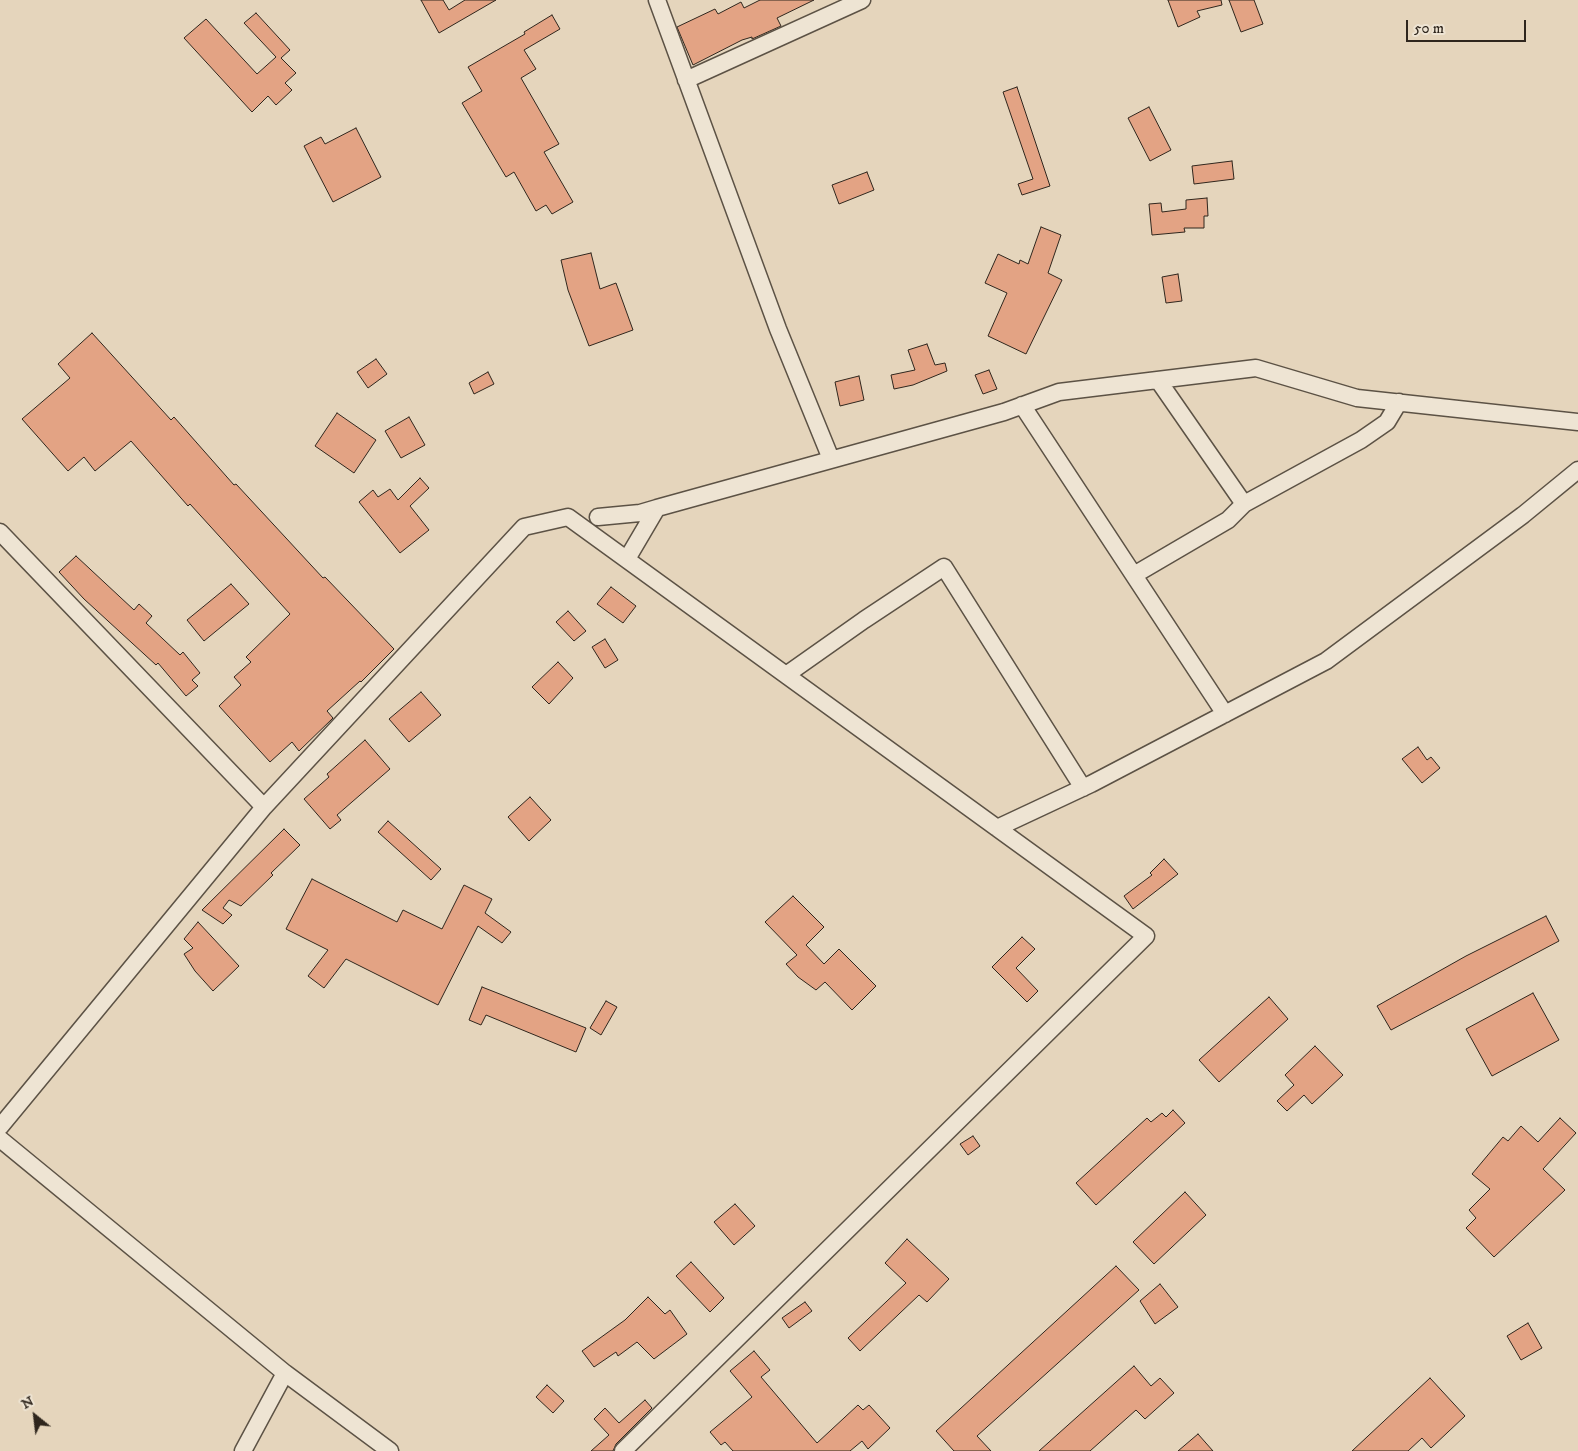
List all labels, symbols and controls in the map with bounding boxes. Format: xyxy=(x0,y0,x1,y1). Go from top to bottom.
scale bar xyxy=(1408,10,1528,42)
text: 50 m xyxy=(1414,19,1444,38)
north arrow xyxy=(10,1391,60,1441)
text: N xyxy=(18,1392,37,1414)

